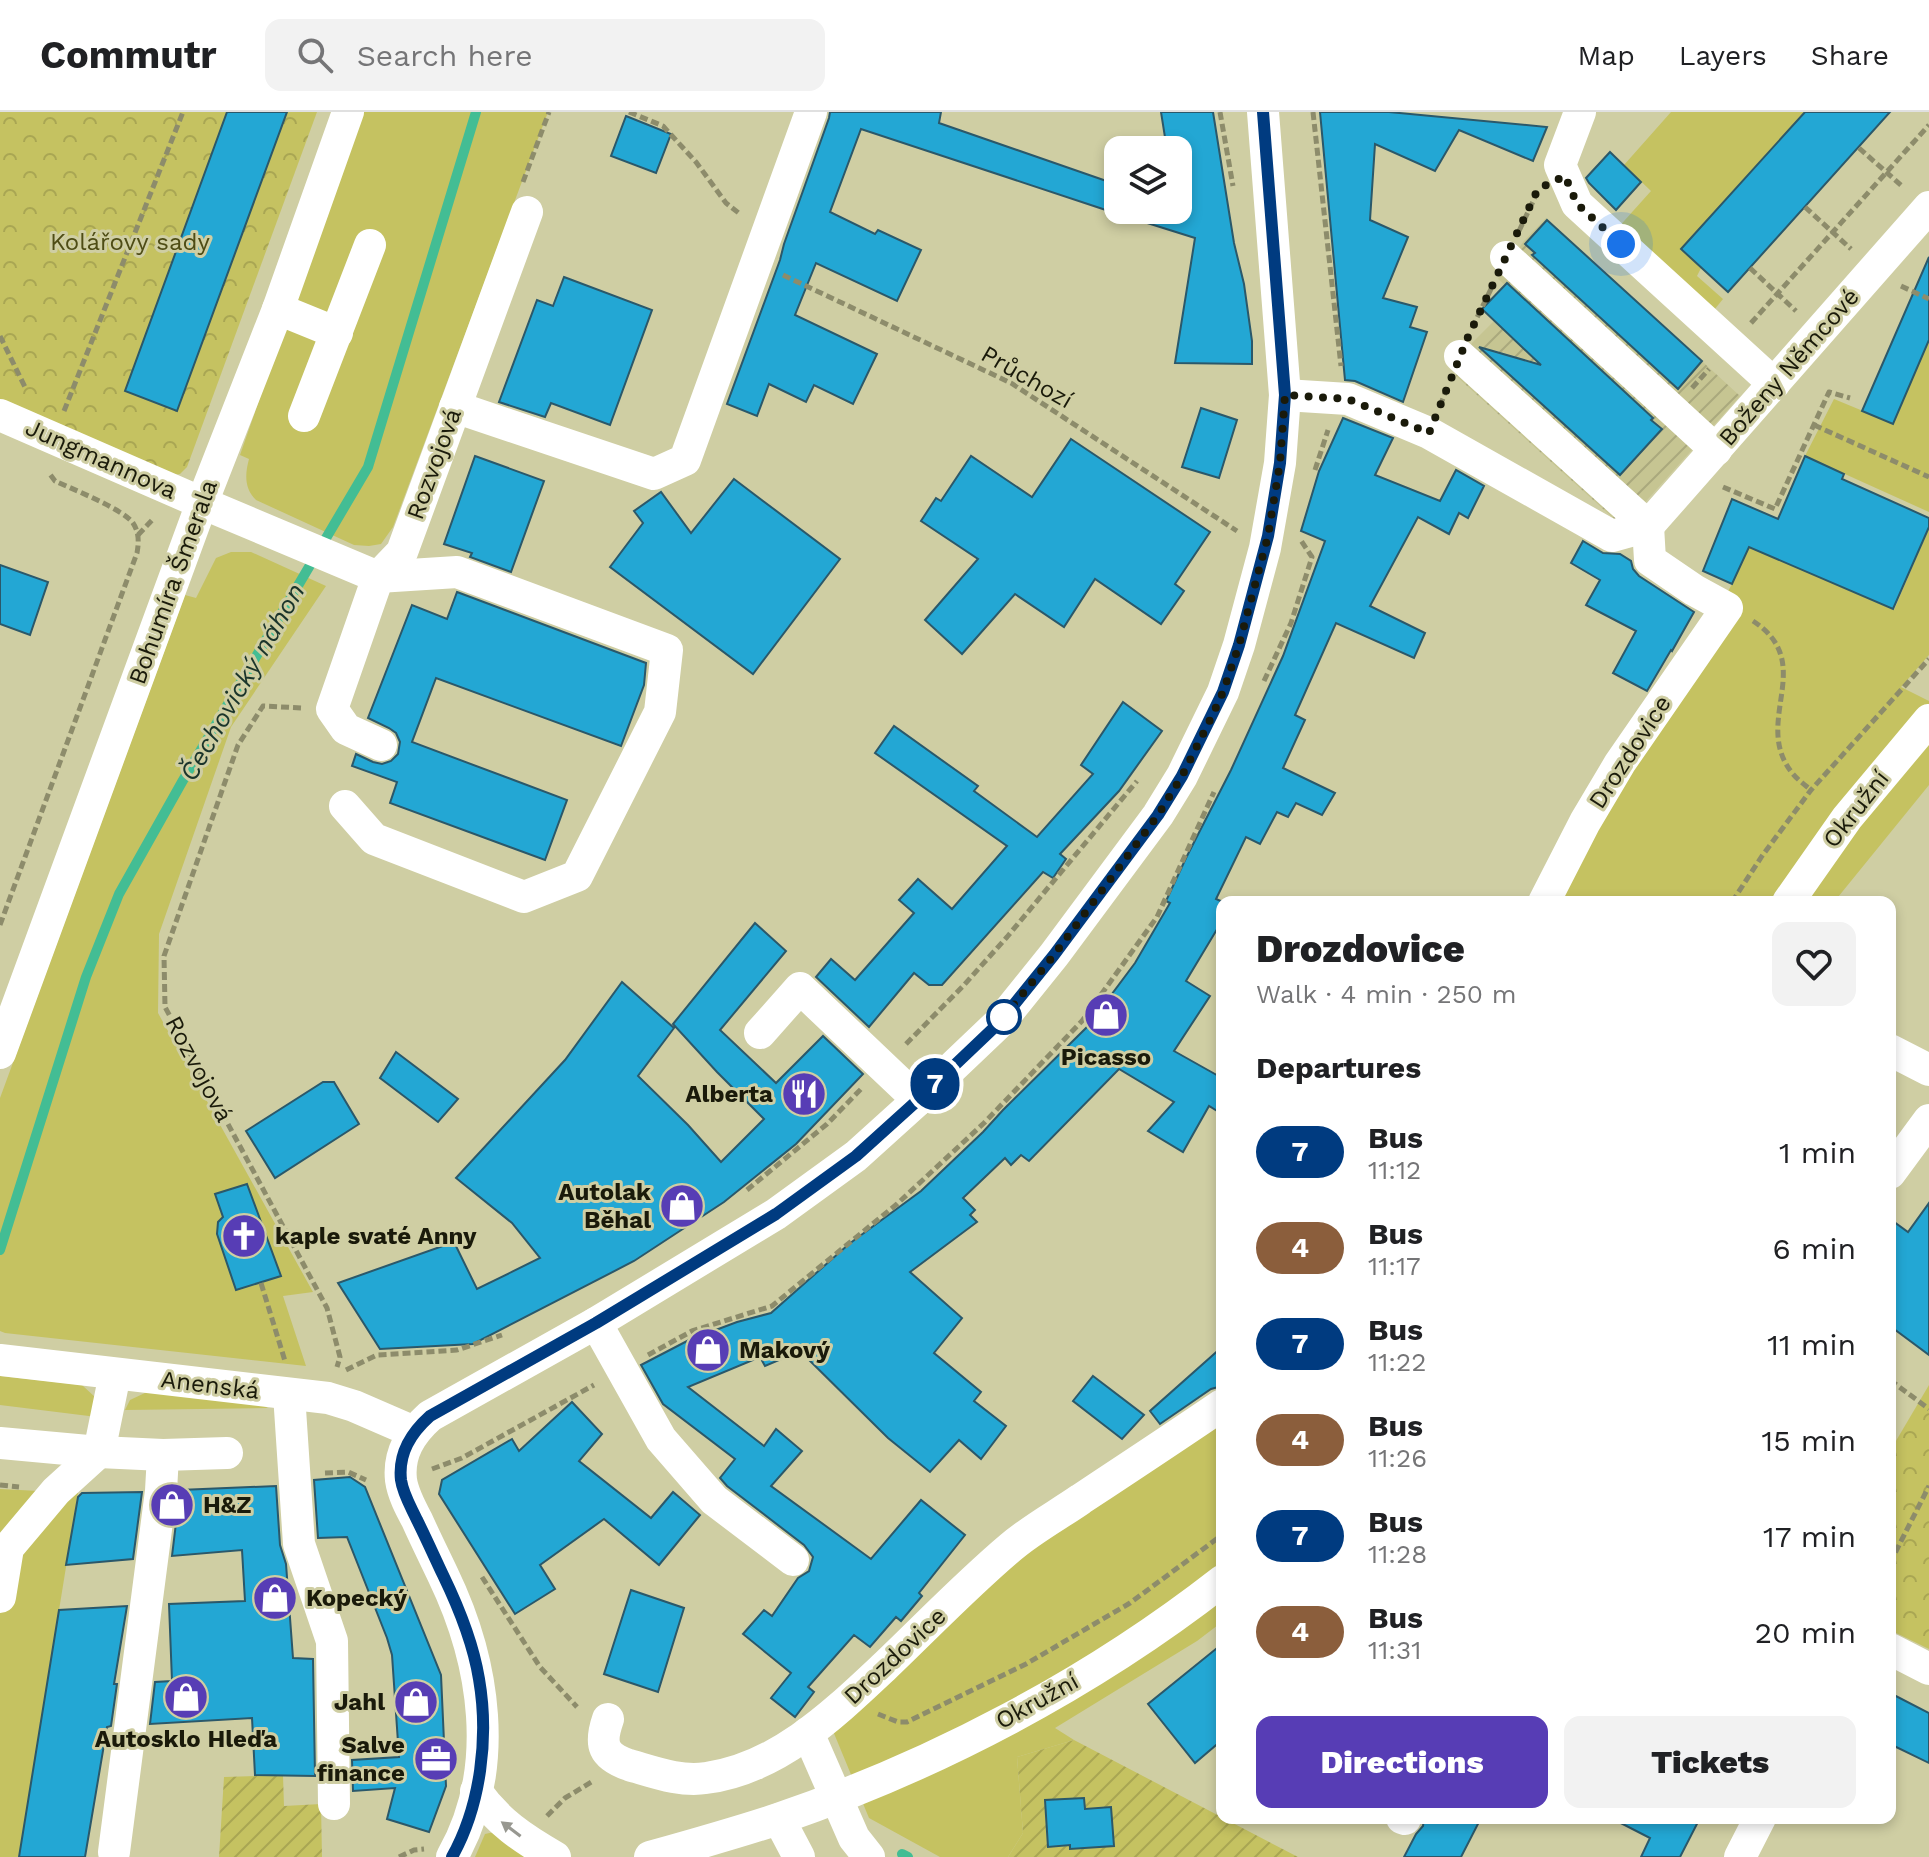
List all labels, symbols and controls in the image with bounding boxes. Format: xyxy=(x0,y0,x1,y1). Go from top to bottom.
search box xyxy=(265,19,825,91)
text: Commutr xyxy=(40,33,217,77)
icon: search xyxy=(293,33,337,77)
text: Search here xyxy=(357,38,532,73)
text: Map xyxy=(1578,39,1635,72)
text: Layers xyxy=(1679,39,1767,72)
text: Share xyxy=(1811,39,1889,72)
map controls xyxy=(1104,136,1192,224)
button: layers xyxy=(1104,136,1192,224)
your location xyxy=(1601,224,1641,264)
park label: Kolářovy sady xyxy=(50,228,211,256)
street label: Boženy Němcové xyxy=(1713,283,1865,451)
street label: Průchozí xyxy=(976,340,1078,414)
street label: Rozvojová xyxy=(401,405,467,523)
street label: Jungmannova xyxy=(21,413,181,505)
street label: Bohumíra Šmerala xyxy=(123,476,223,688)
water label: Čechovický náhon xyxy=(173,578,311,786)
street label: Drozdovice xyxy=(1583,690,1677,814)
street label: Okružní xyxy=(1817,765,1895,853)
button: heart xyxy=(1772,922,1856,1006)
text: Drozdovice xyxy=(1256,927,1465,971)
text: Walk · 4 min · 250 m xyxy=(1256,979,1517,1009)
shop icon: Picasso xyxy=(1082,991,1130,1039)
unlabelled marker xyxy=(987,1000,1021,1034)
street label: Rozvojová xyxy=(159,1011,239,1127)
place label: Picasso xyxy=(1061,1043,1151,1071)
text: Departures xyxy=(1256,1050,1421,1085)
line badge: 7 xyxy=(909,1058,961,1110)
text: 7 xyxy=(926,1067,944,1100)
restaurant icon: Alberta xyxy=(780,1070,828,1118)
place label: Alberta xyxy=(685,1080,773,1108)
text: Bus xyxy=(1368,1120,1423,1155)
text: 7 xyxy=(1291,1135,1309,1168)
text: 1 min xyxy=(1779,1135,1856,1170)
text: 11:12 xyxy=(1368,1155,1421,1185)
place label: Autolak Běhal xyxy=(558,1178,651,1234)
shop icon: Autolak Běhal xyxy=(658,1182,706,1230)
church icon: kaple svaté Anny xyxy=(220,1212,268,1260)
text: Bus xyxy=(1368,1216,1423,1251)
place label: kaple svaté Anny xyxy=(275,1222,477,1250)
text: 4 xyxy=(1291,1231,1309,1264)
text: 6 min xyxy=(1772,1231,1856,1266)
text: 11:17 xyxy=(1368,1251,1421,1281)
text: Bus xyxy=(1368,1312,1423,1347)
shop icon: Makový xyxy=(684,1326,732,1374)
text: 7 xyxy=(1291,1327,1309,1360)
text: 11 min xyxy=(1767,1327,1856,1362)
place label: Makový xyxy=(739,1336,831,1364)
text: 11:22 xyxy=(1368,1347,1426,1377)
street label: Anenská xyxy=(159,1365,261,1405)
text: Bus xyxy=(1368,1408,1423,1443)
text: 4 xyxy=(1291,1423,1309,1456)
text: 15 min xyxy=(1761,1423,1856,1458)
text: 11:26 xyxy=(1368,1443,1427,1473)
shop icon: H&Z xyxy=(148,1481,196,1529)
place label: H&Z xyxy=(203,1491,252,1519)
text: Bus xyxy=(1368,1504,1423,1539)
text: 7 xyxy=(1291,1519,1309,1552)
text: 17 min xyxy=(1763,1519,1856,1554)
text: 11:28 xyxy=(1368,1539,1427,1569)
shop icon: Kopecký xyxy=(251,1574,299,1622)
place label: Kopecký xyxy=(306,1584,408,1612)
text: Bus xyxy=(1368,1600,1423,1635)
street label: Drozdovice xyxy=(838,1602,952,1710)
text: 4 xyxy=(1291,1615,1309,1648)
text: 20 min xyxy=(1754,1615,1856,1650)
text: 11:31 xyxy=(1368,1635,1421,1665)
street label: Okružní xyxy=(991,1667,1083,1735)
shop icon: Autosklo Hleďa xyxy=(162,1673,210,1721)
shop icon: Jahl xyxy=(392,1678,440,1726)
place label: Jahl xyxy=(334,1688,385,1716)
button: Directions xyxy=(1256,1716,1548,1808)
button: Tickets xyxy=(1564,1716,1856,1808)
place label: Autosklo Hleďa xyxy=(95,1725,277,1753)
place label: Salve finance xyxy=(317,1731,405,1787)
office icon: Salve finance xyxy=(412,1735,460,1783)
one-way arrow xyxy=(501,1821,521,1837)

